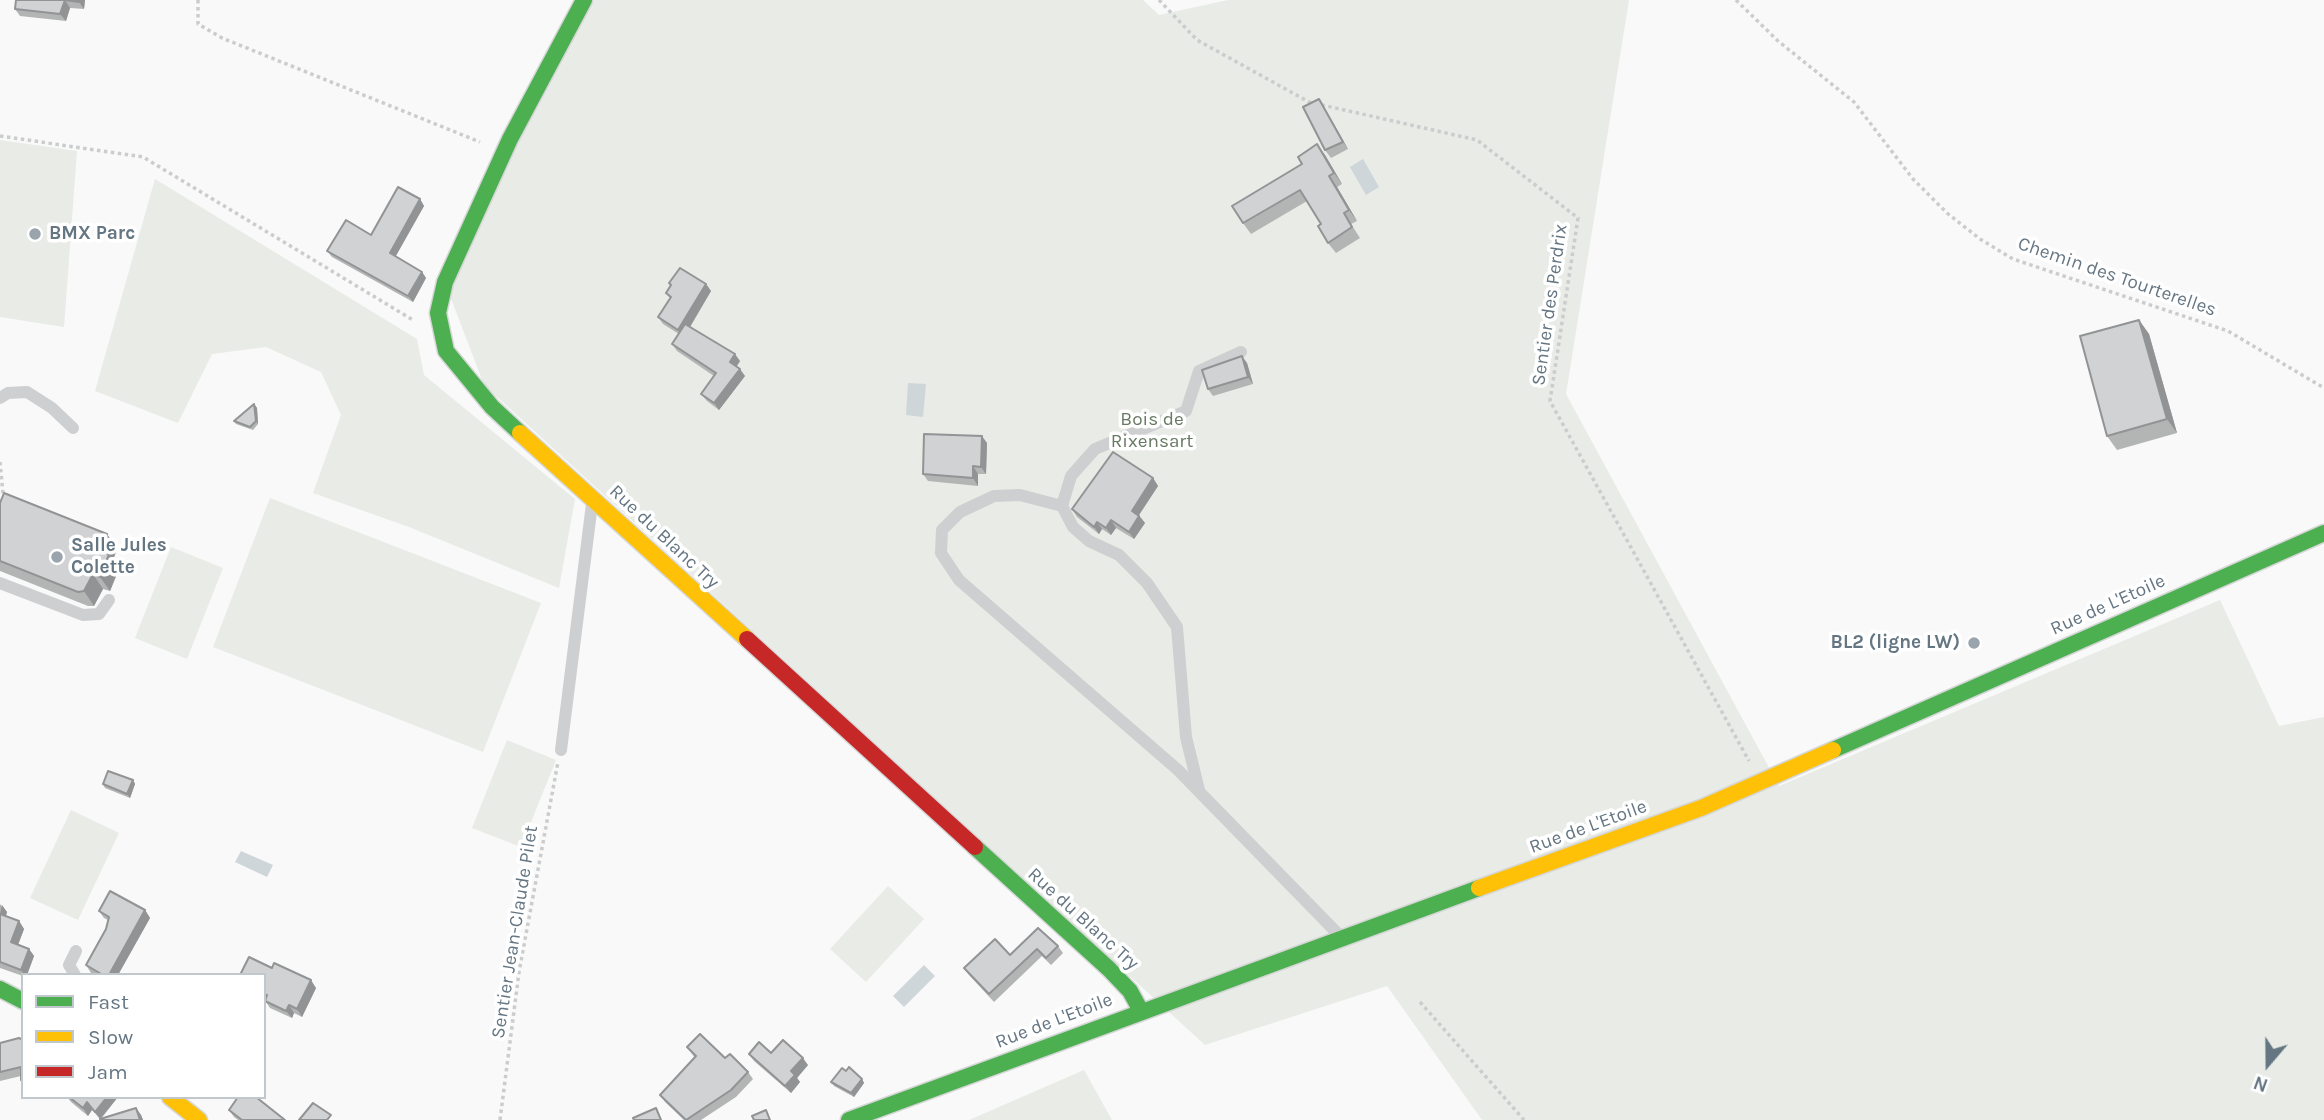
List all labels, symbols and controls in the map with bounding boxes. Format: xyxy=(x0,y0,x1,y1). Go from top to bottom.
place label: BMX Parc xyxy=(49,223,135,245)
street label: Sentier des Perdrix xyxy=(1527,223,1573,387)
marker: BMX Parc xyxy=(27,226,43,242)
street label: Chemin des Tourterelles xyxy=(2015,232,2219,322)
park label: Bois de Rixensart xyxy=(1111,409,1193,453)
street label: Rue du Blanc Try xyxy=(604,480,724,594)
place label: Salle Jules Colette xyxy=(71,535,167,579)
marker: Salle Jules Colette xyxy=(49,549,65,565)
street label: Rue de L'Etoile xyxy=(2047,570,2169,640)
place label: BL2 (ligne LW) xyxy=(1831,632,1960,654)
marker: BL2 (ligne LW) xyxy=(1966,635,1982,651)
street label: Rue de L'Etoile xyxy=(1526,795,1650,859)
street label: Sentier Jean-Claude Pilet xyxy=(487,824,543,1040)
street label: Rue du Blanc Try xyxy=(1023,863,1143,975)
legend xyxy=(21,973,266,1099)
street label: Rue de L'Etoile xyxy=(992,988,1116,1054)
text: Fast xyxy=(88,990,129,1014)
text: Slow xyxy=(88,1025,133,1049)
north arrow xyxy=(2233,1029,2303,1099)
text: Jam xyxy=(88,1060,128,1084)
text: N xyxy=(2251,1071,2271,1096)

